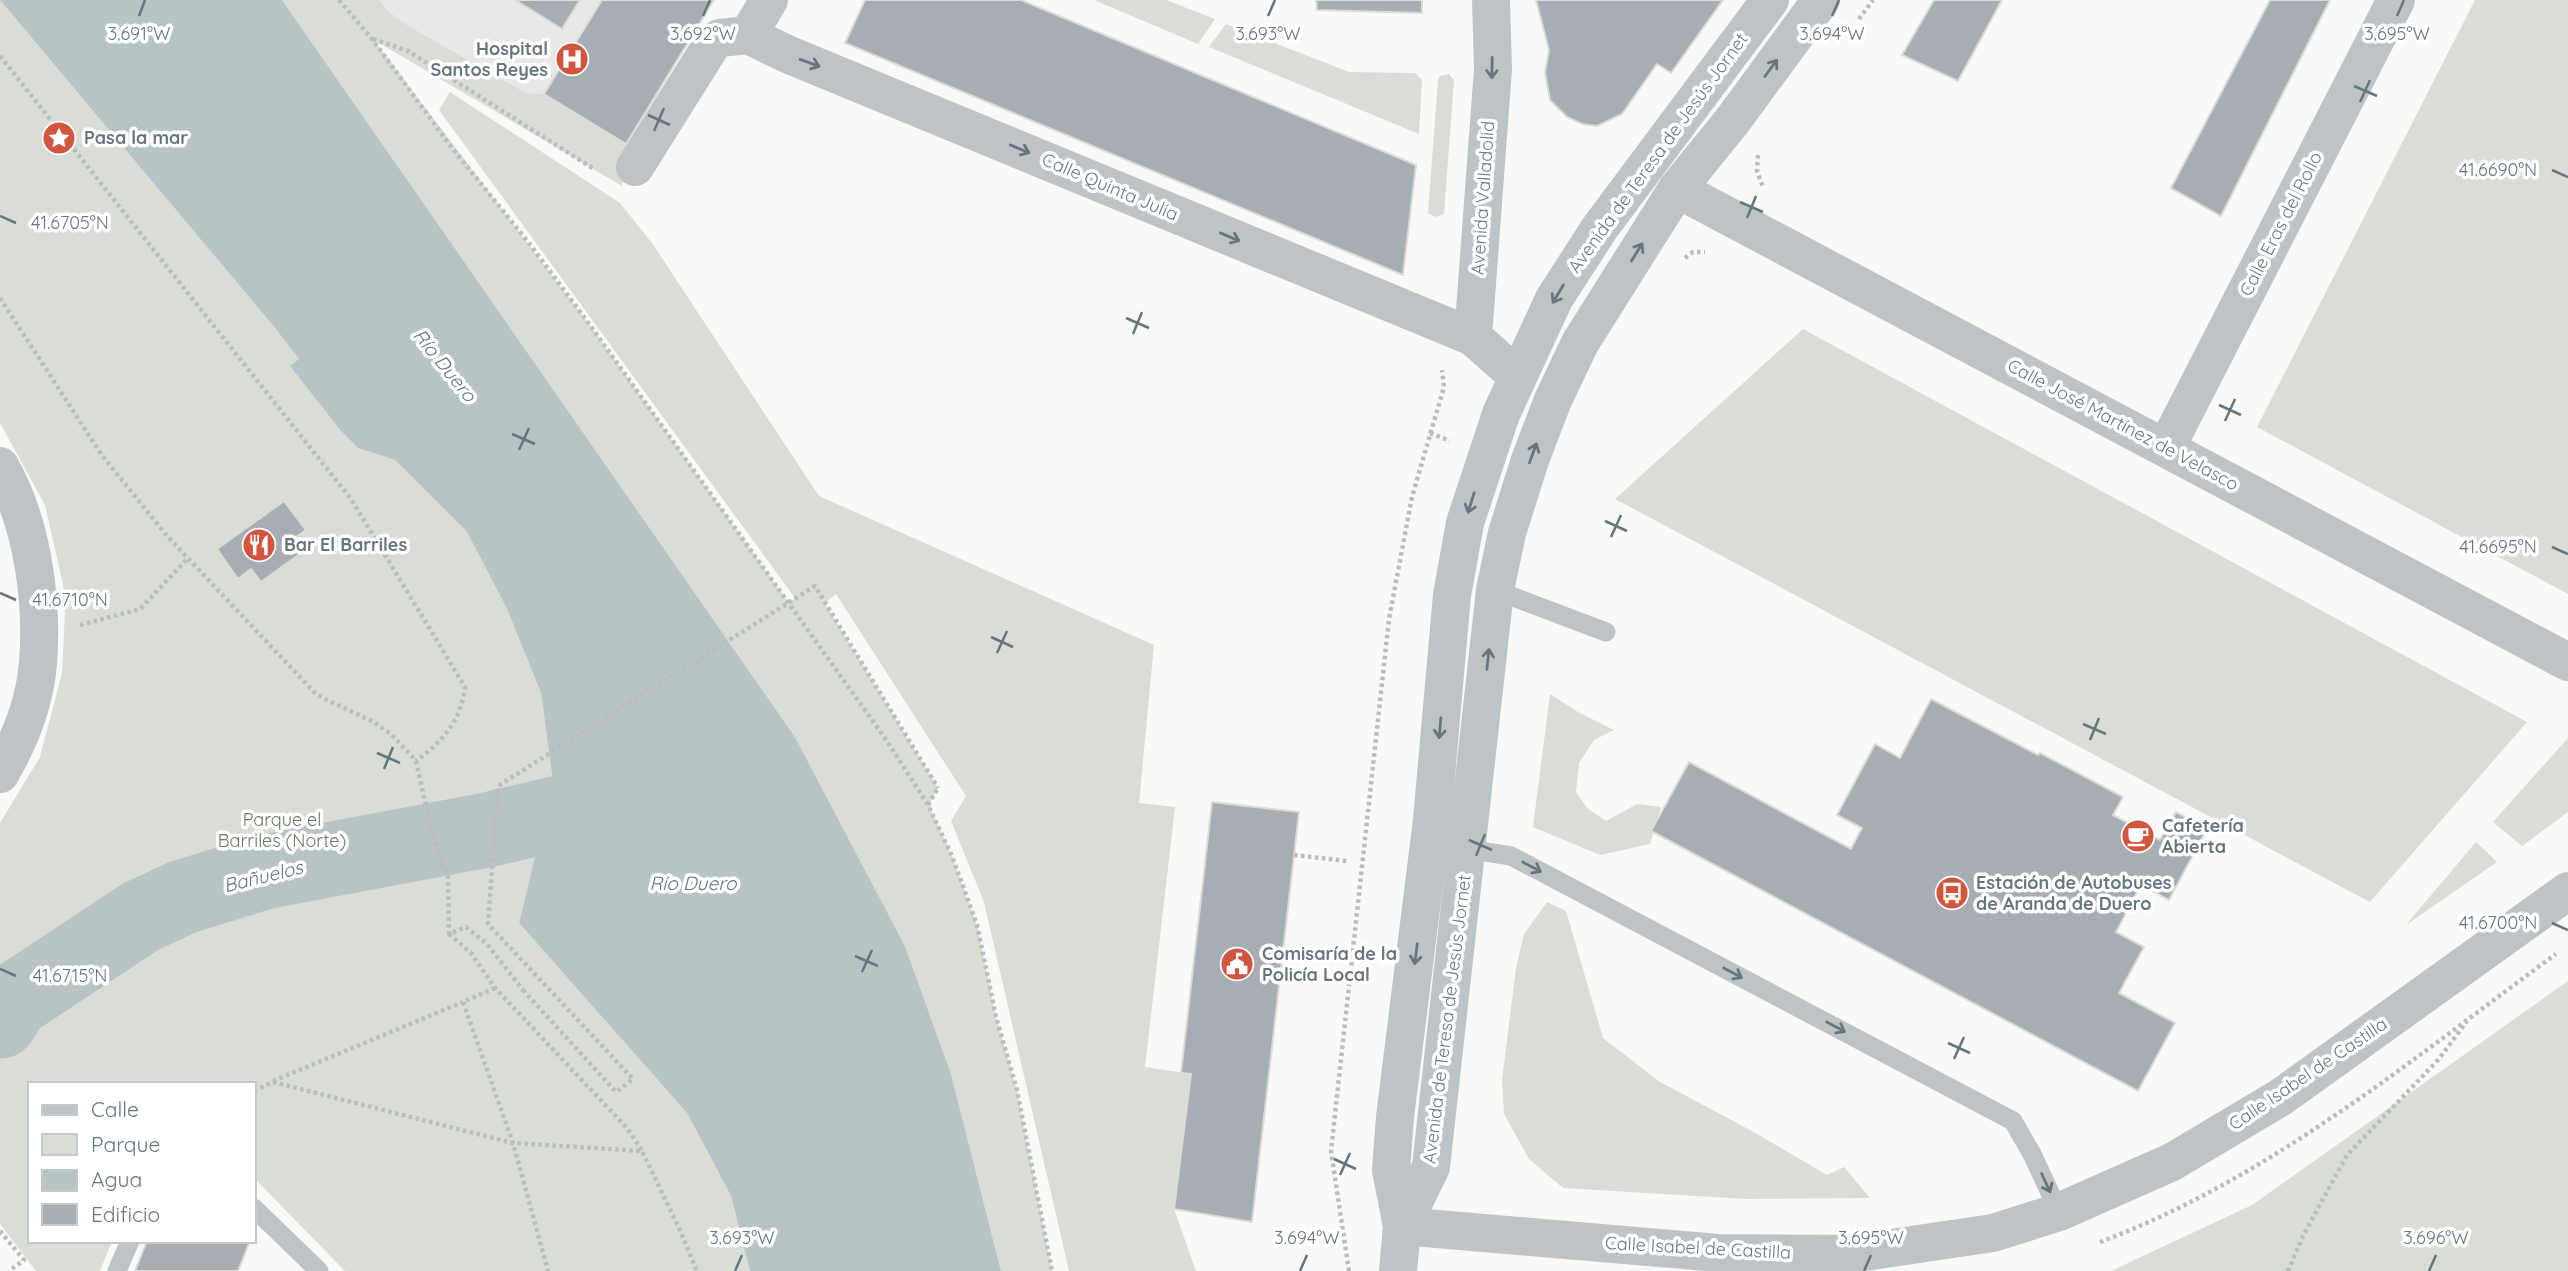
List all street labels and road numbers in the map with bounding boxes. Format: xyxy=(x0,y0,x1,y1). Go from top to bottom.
street label: Avenida de Teresa de Jesús Jornet xyxy=(1563,28,1752,277)
street label: Avenida Valladolid xyxy=(1466,120,1499,276)
street label: Calle Quinta Julia xyxy=(1039,147,1182,226)
street label: Calle Eras del Rollo xyxy=(2234,148,2327,300)
street label: Calle José Martínez de Velasco xyxy=(2004,354,2243,495)
street label: Avenida de Teresa de Jesús Jornet xyxy=(1417,873,1476,1165)
street label: Calle Isabel de Castilla xyxy=(2224,1012,2391,1135)
street label: Calle Isabel de Castilla xyxy=(1604,1231,1792,1264)

